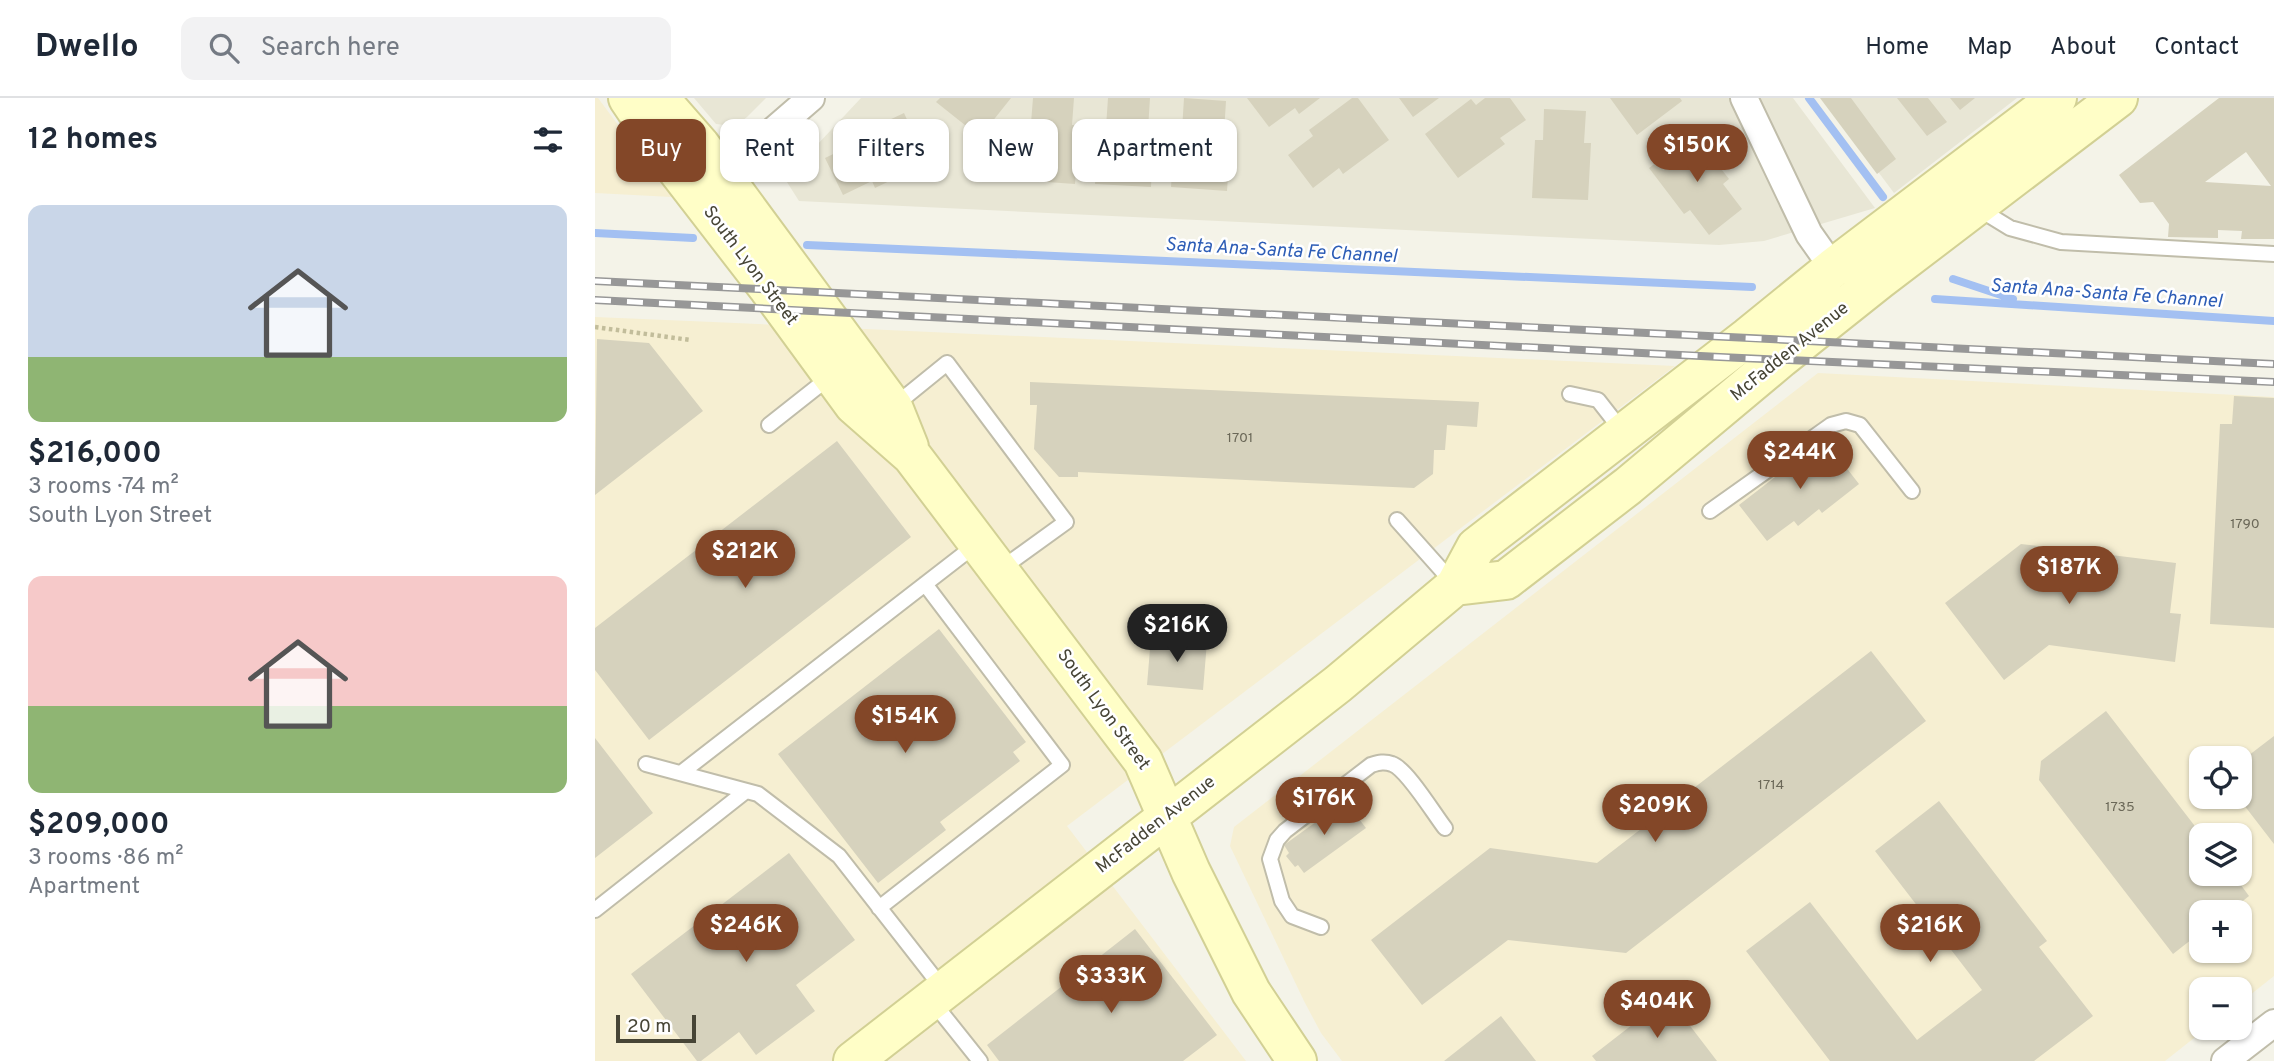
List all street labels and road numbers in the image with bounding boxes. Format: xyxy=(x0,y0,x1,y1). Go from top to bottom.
street label: South Lyon Street xyxy=(697,202,803,330)
street label: McFadden Avenue xyxy=(1726,297,1854,407)
street label: South Lyon Street xyxy=(1051,645,1155,775)
street label: McFadden Avenue xyxy=(1091,771,1221,879)

